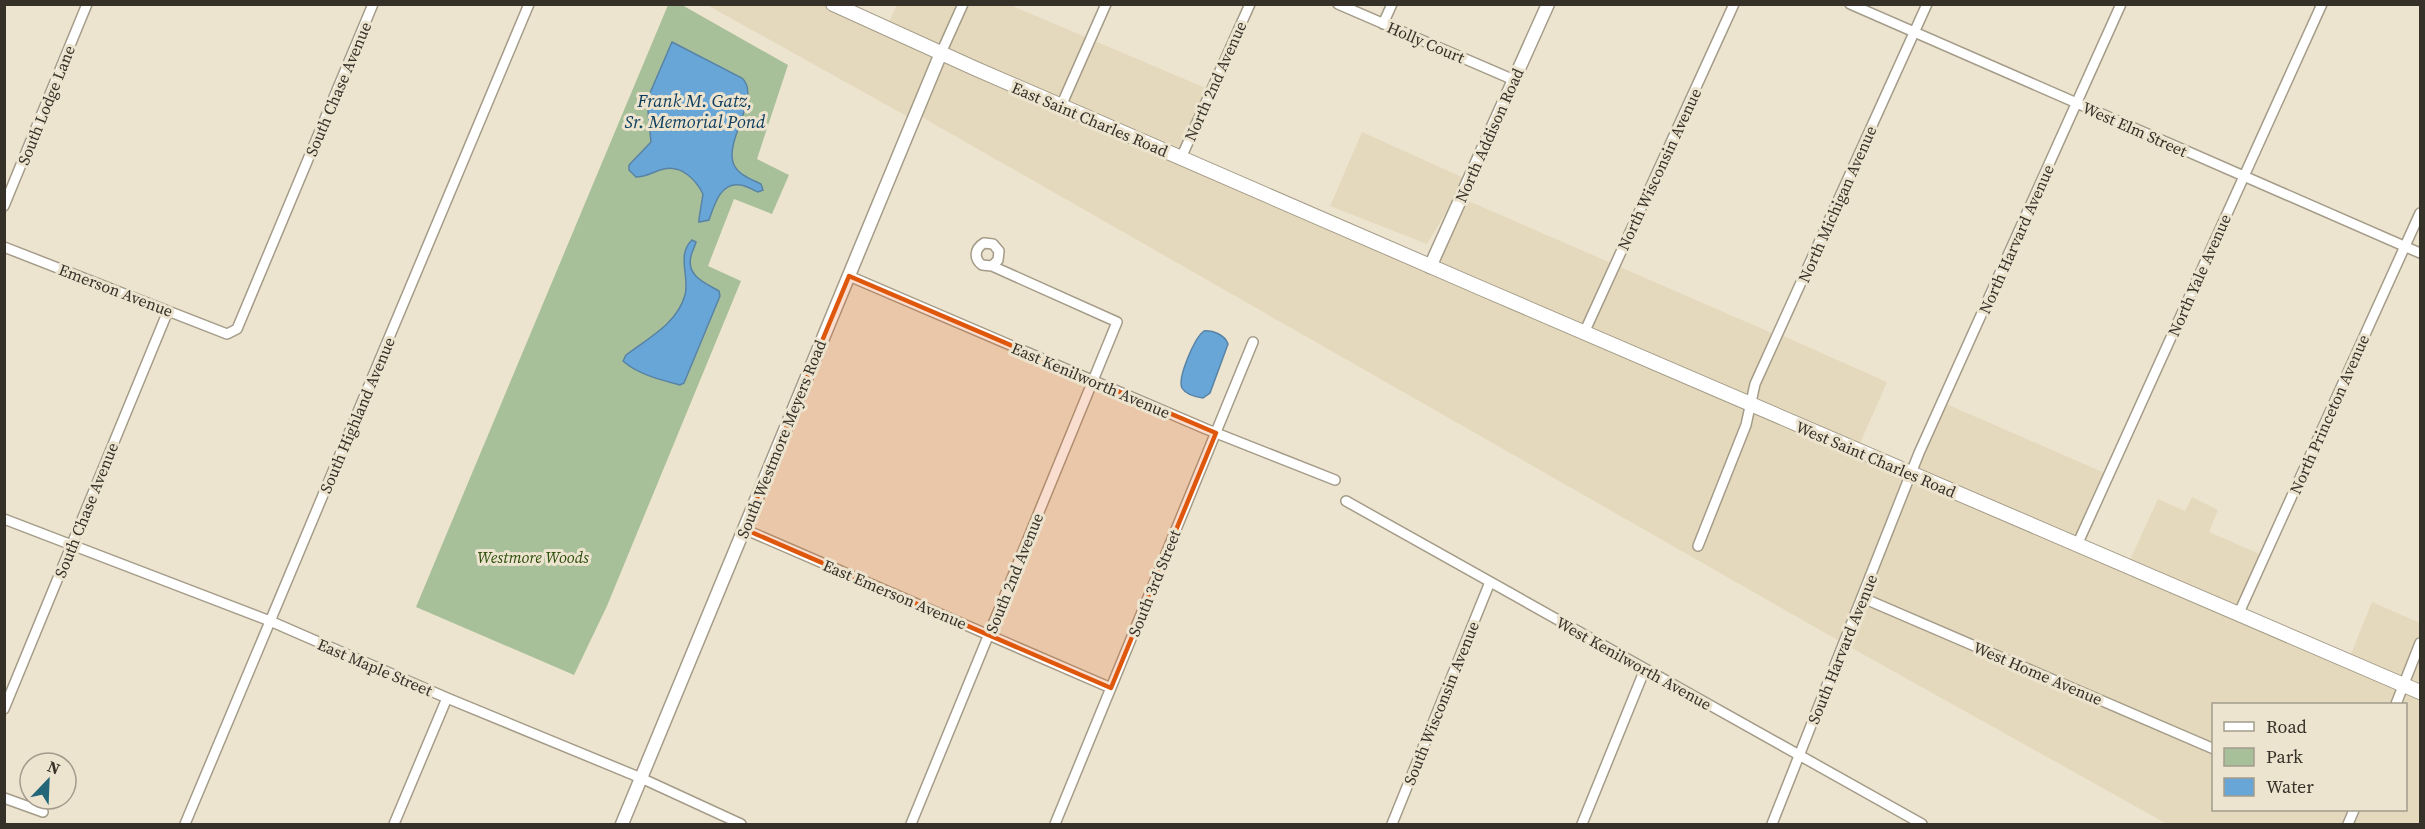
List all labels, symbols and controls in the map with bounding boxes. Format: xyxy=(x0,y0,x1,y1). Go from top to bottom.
street label: Holly Court xyxy=(1384,16,1469,69)
street label: South Chase Avenue xyxy=(300,18,376,160)
street label: North 2nd Avenue xyxy=(1179,18,1251,144)
street label: South Lodge Lane xyxy=(12,42,80,168)
street label: North Addison Road xyxy=(1450,64,1528,206)
street label: East Saint Charles Road xyxy=(1009,76,1171,162)
street label: North Wisconsin Avenue xyxy=(1612,84,1706,254)
water label: Frank M. Gatz, Sr. Memorial Pond xyxy=(625,88,766,134)
street label: West Elm Street xyxy=(2079,96,2191,162)
street label: North Michigan Avenue xyxy=(1793,122,1881,286)
street label: North Harvard Avenue xyxy=(1973,161,2059,317)
street label: North Yale Avenue xyxy=(2162,210,2236,340)
street label: Emerson Avenue xyxy=(56,258,176,322)
street label: North Princeton Avenue xyxy=(2284,331,2374,497)
street label: South Highland Avenue xyxy=(314,334,400,496)
street label: South Westmore Meyers Road xyxy=(731,337,831,541)
street label: East Kenilworth Avenue xyxy=(1008,337,1174,423)
street label: West Saint Charles Road xyxy=(1792,415,1960,503)
street label: South Chase Avenue xyxy=(49,439,123,581)
street label: South 2nd Avenue xyxy=(980,510,1048,636)
street label: South 3rd Street xyxy=(1123,526,1186,640)
park label: Westmore Woods xyxy=(477,546,589,568)
street label: East Emerson Avenue xyxy=(820,554,970,634)
street label: South Harvard Avenue xyxy=(1802,571,1882,727)
street label: West Kenilworth Avenue xyxy=(1552,611,1716,715)
street label: South Wisconsin Avenue xyxy=(1398,618,1484,788)
street label: East Maple Street xyxy=(314,633,437,701)
street label: West Home Avenue xyxy=(1970,636,2106,710)
legend xyxy=(2212,703,2407,811)
text: Road xyxy=(2266,714,2307,739)
text: Park xyxy=(2266,744,2303,769)
north arrow xyxy=(18,751,78,811)
text: N xyxy=(44,755,64,780)
text: Water xyxy=(2266,774,2314,799)

